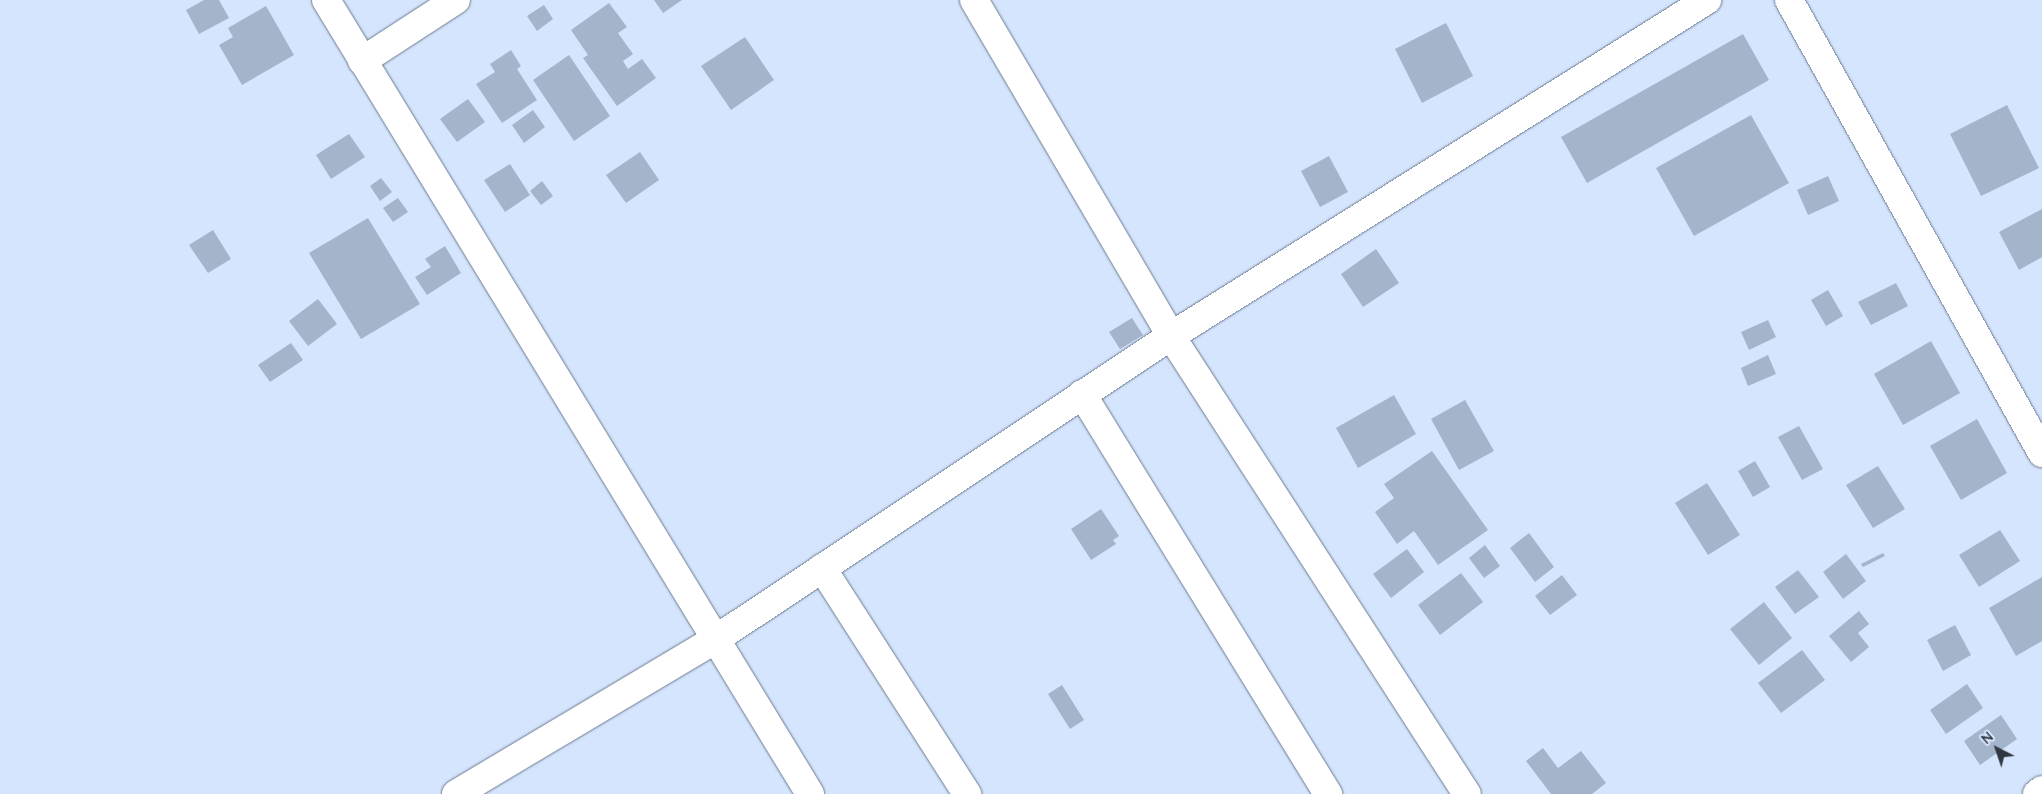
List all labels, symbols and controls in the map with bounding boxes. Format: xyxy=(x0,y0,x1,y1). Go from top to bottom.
north arrow xyxy=(1972,724,2022,774)
text: N xyxy=(1977,728,1997,748)

